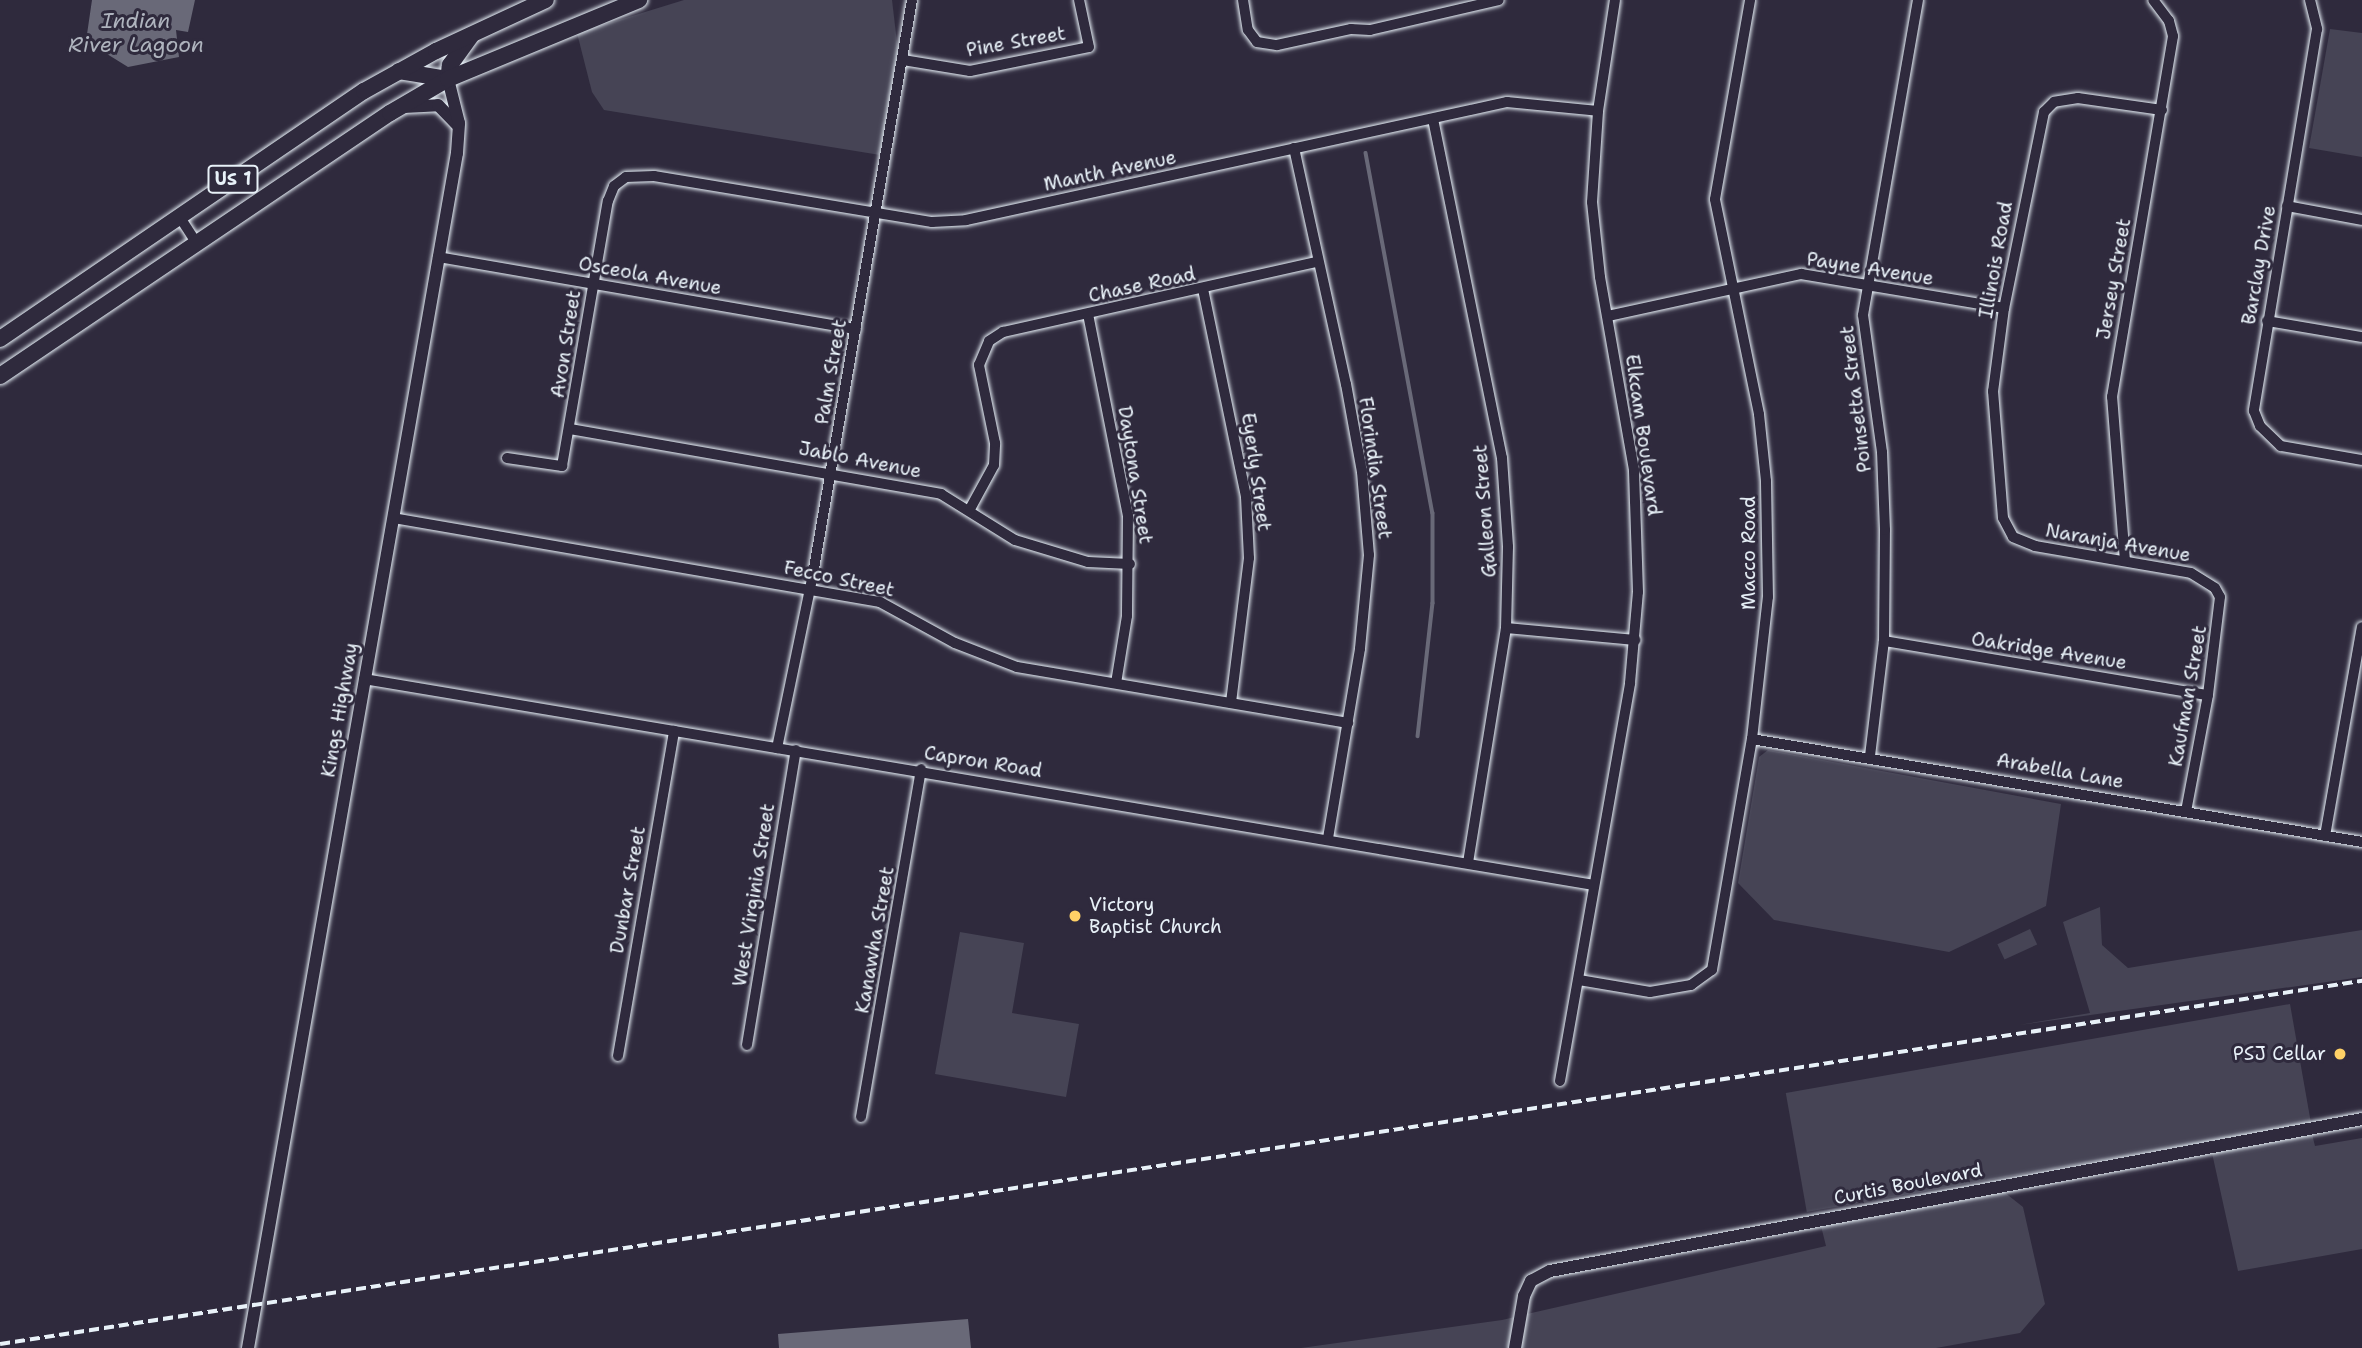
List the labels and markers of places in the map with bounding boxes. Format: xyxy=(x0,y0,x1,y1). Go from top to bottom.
place label: Victory Baptist Church xyxy=(1089,894,1222,938)
marker: Victory Baptist Church xyxy=(1067,908,1083,924)
place label: PSJ Cellar xyxy=(2233,1043,2326,1065)
marker: PSJ Cellar xyxy=(2332,1046,2348,1062)

